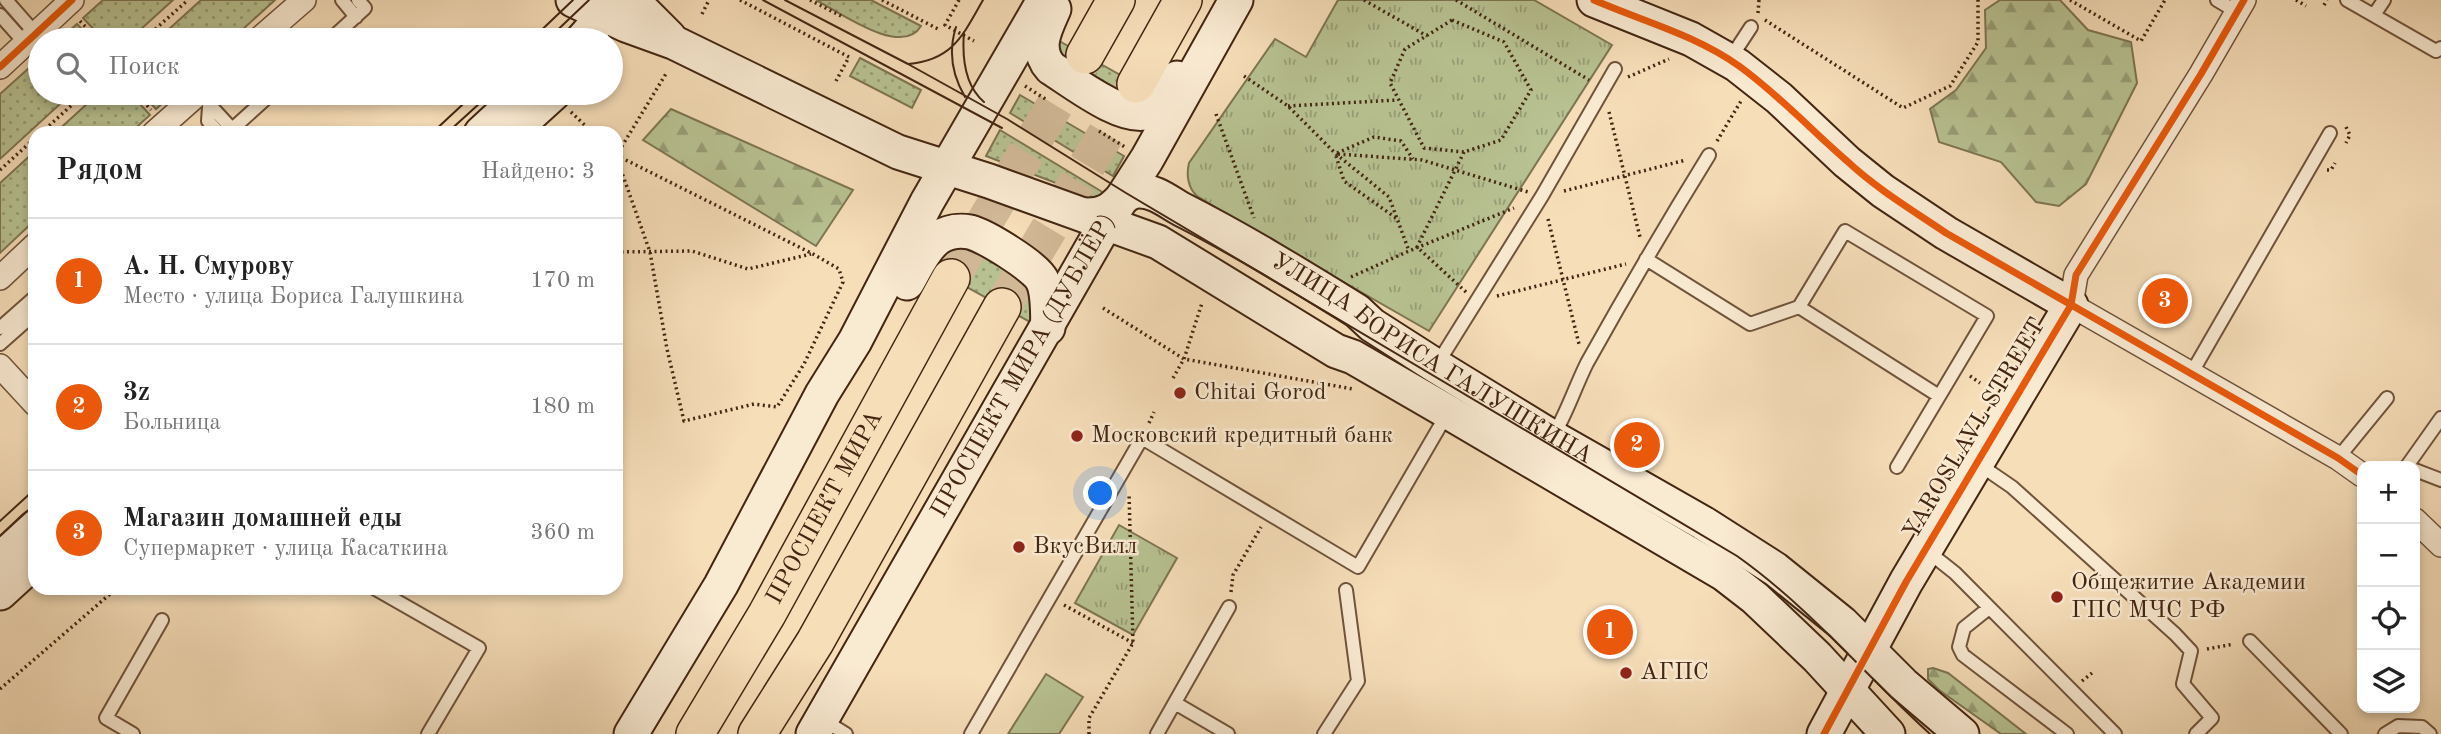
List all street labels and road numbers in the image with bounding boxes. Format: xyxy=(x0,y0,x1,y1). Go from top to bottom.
street label: ПРОСПЕКТ МИРА (ДУБЛЁР) xyxy=(927,210,1120,522)
street label: УЛИЦА БОРИСА ГАЛУШКИНА xyxy=(1267,249,1596,469)
street label: YAROSLAVL STREET xyxy=(1899,314,2051,544)
street label: ПРОСПЕКТ МИРА xyxy=(763,407,888,609)

